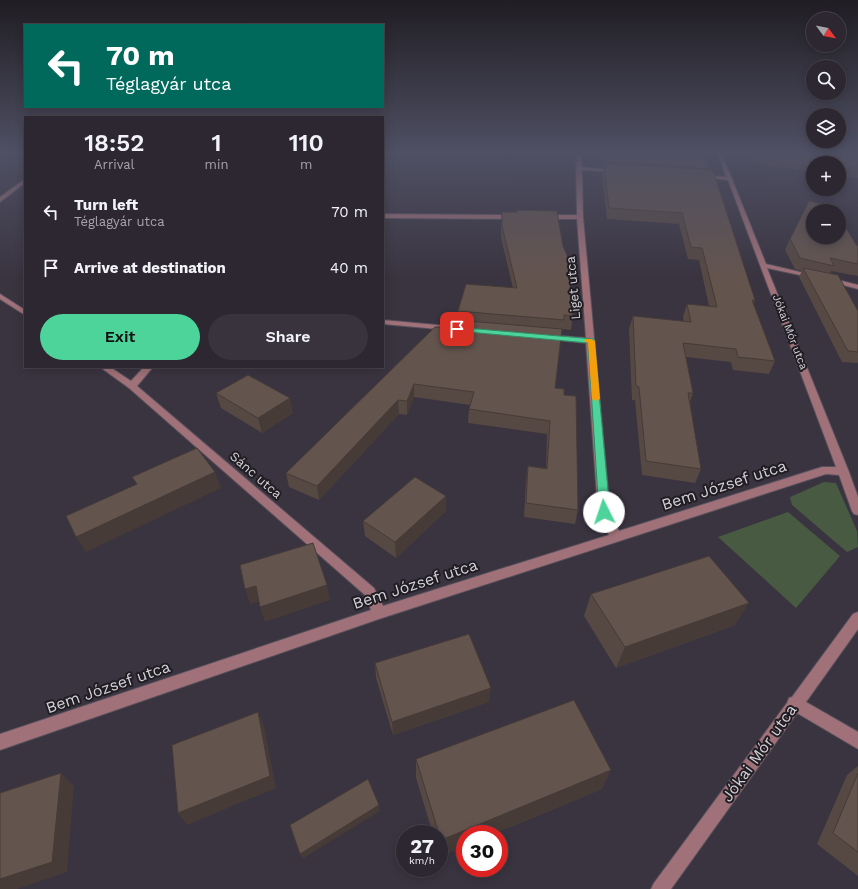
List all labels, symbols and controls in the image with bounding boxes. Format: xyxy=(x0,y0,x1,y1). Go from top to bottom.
north arrow xyxy=(806,12,846,52)
map controls xyxy=(806,12,846,244)
text: 70 m xyxy=(106,39,175,72)
icon: left xyxy=(40,40,92,92)
button: search xyxy=(806,60,846,100)
text: Téglagyár utca xyxy=(106,73,231,94)
button: layers xyxy=(806,108,846,148)
text: 18:52 xyxy=(84,129,144,157)
text: 1 xyxy=(212,129,222,157)
text: 110 xyxy=(289,129,324,157)
button: + xyxy=(806,156,846,196)
text: Arrival xyxy=(94,157,135,172)
text: min xyxy=(205,157,228,172)
text: m xyxy=(300,157,312,172)
text: Turn left xyxy=(74,196,138,214)
icon: left xyxy=(40,201,62,223)
text: 70 m xyxy=(331,203,368,221)
button: − xyxy=(806,204,846,244)
text: Téglagyár utca xyxy=(74,214,165,229)
street label: Liget utca xyxy=(563,255,583,320)
icon: arrive xyxy=(40,257,62,279)
text: Arrive at destination xyxy=(74,259,226,277)
text: 40 m xyxy=(330,259,368,277)
street label: Jókai Mór utca xyxy=(770,293,810,371)
pin xyxy=(440,312,474,346)
button: Exit xyxy=(40,314,200,360)
button: Share xyxy=(208,314,368,360)
icon: arrive xyxy=(446,318,468,340)
street label: Sánc utca xyxy=(227,449,285,502)
street label: Bem József utca xyxy=(659,456,789,514)
position arrow xyxy=(583,491,625,533)
street label: Bem József utca xyxy=(350,555,480,613)
street label: Bem József utca xyxy=(43,657,173,717)
street label: Jókai Mór utca xyxy=(717,701,801,805)
speed limit sign: 30 xyxy=(456,825,508,877)
text: 27 xyxy=(410,834,434,858)
text: km/h xyxy=(409,855,435,866)

